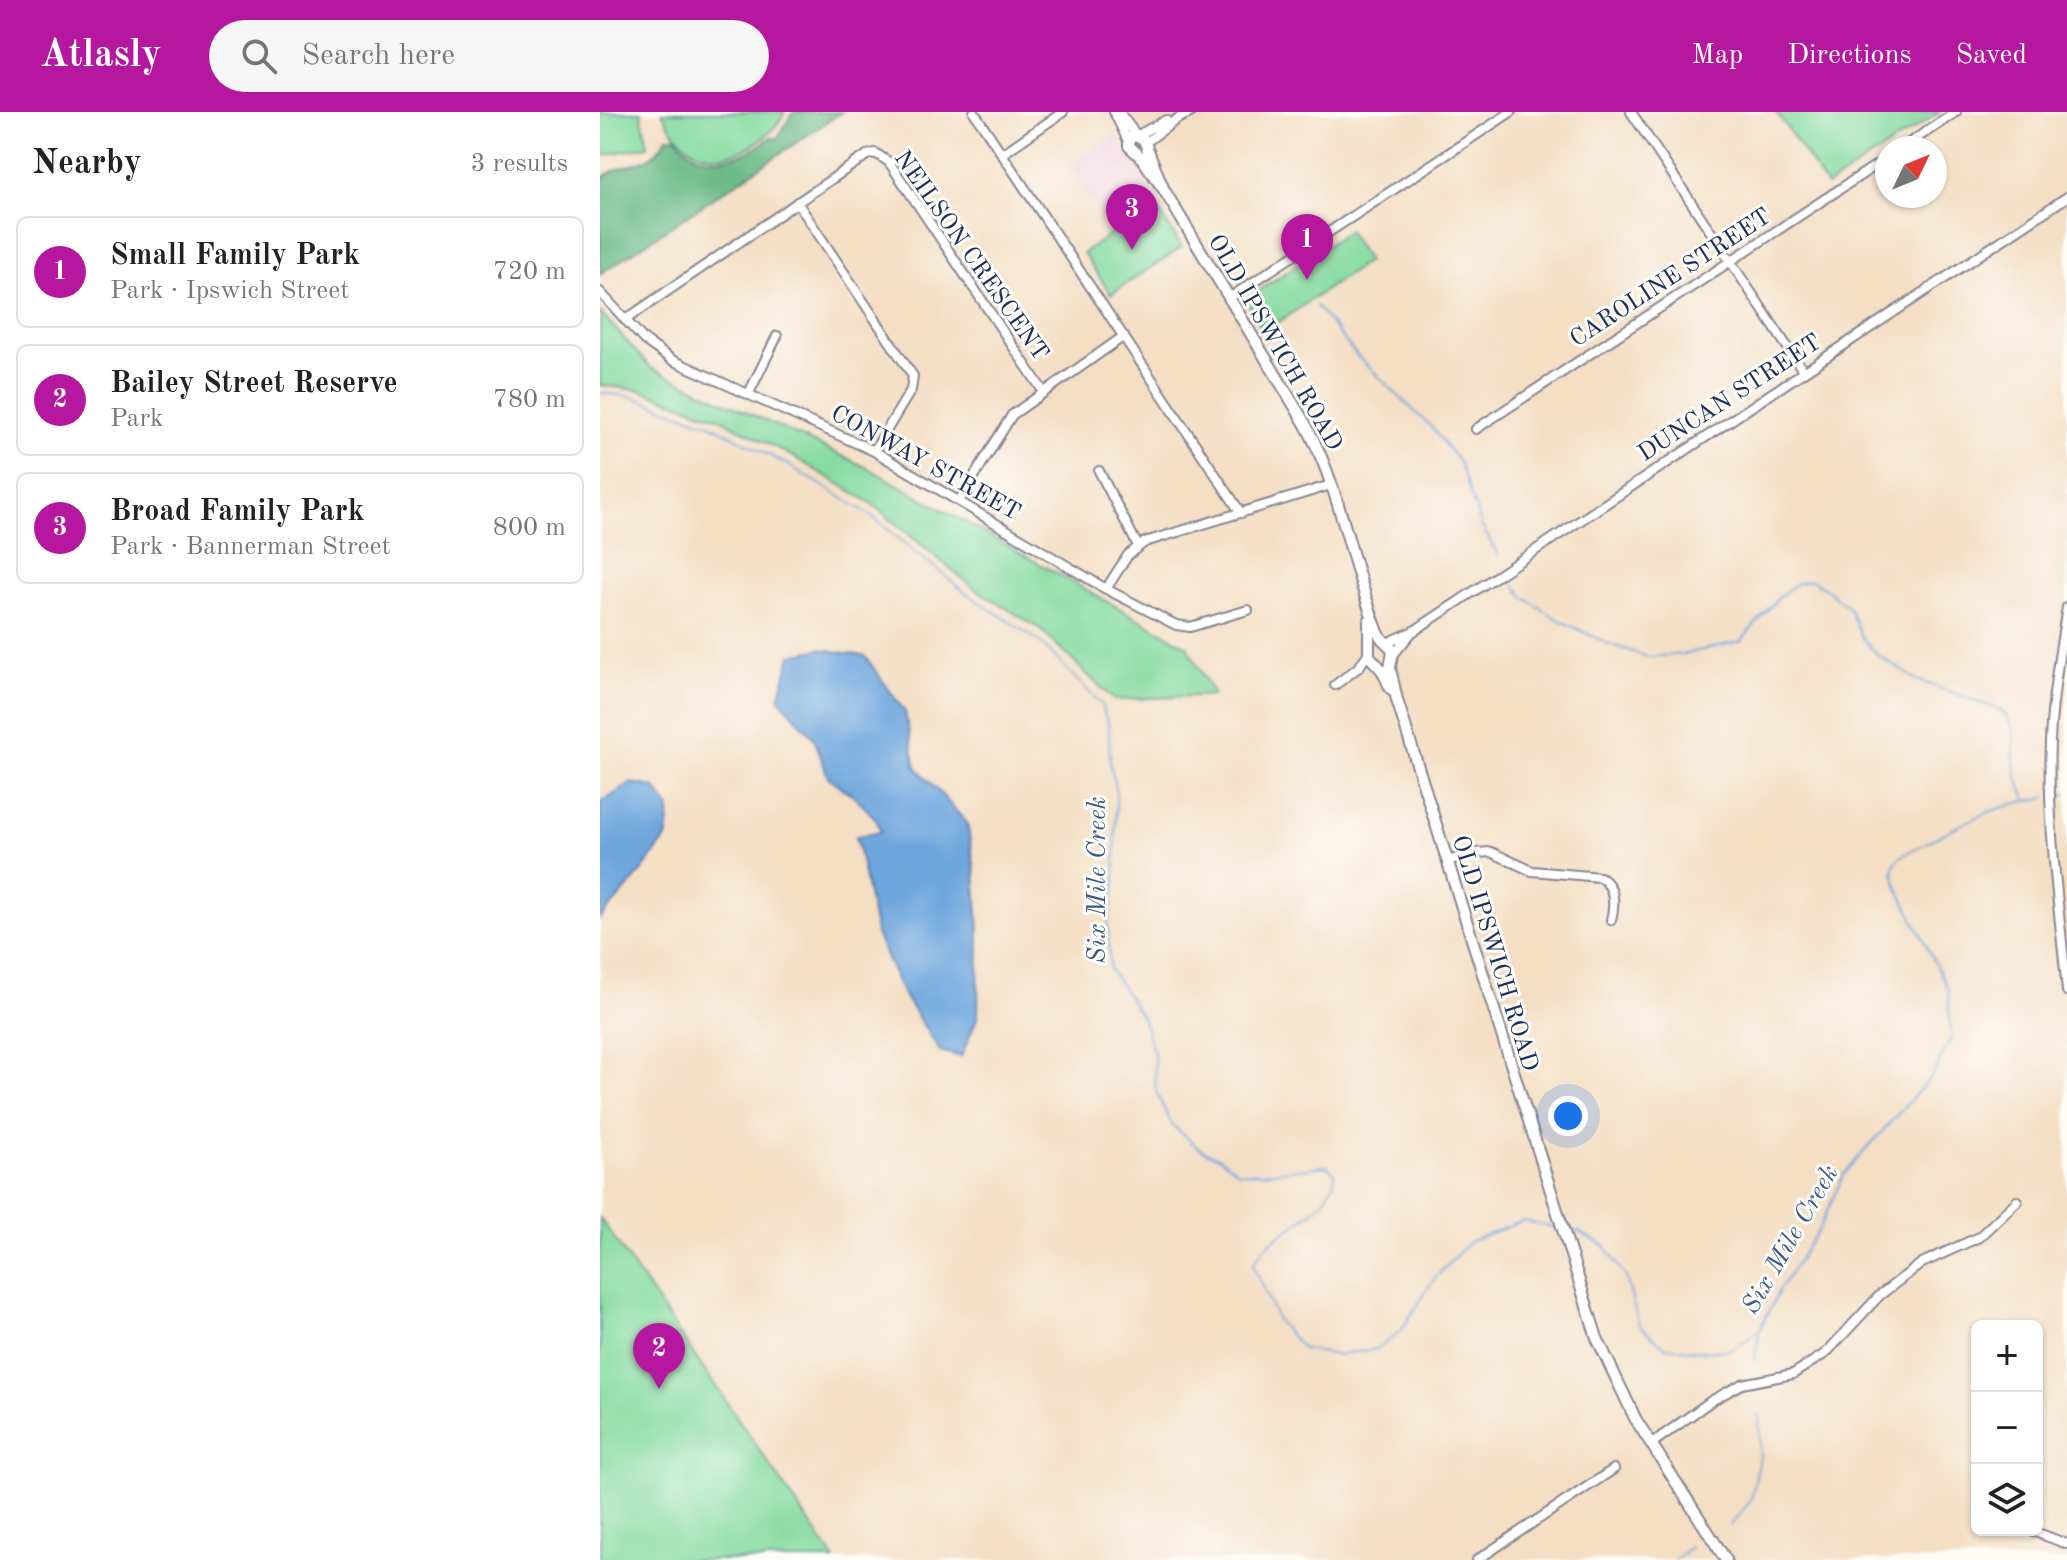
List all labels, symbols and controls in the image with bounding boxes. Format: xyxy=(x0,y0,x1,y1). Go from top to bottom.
search box xyxy=(209,20,769,92)
icon: search xyxy=(237,34,281,78)
text: Atlasly xyxy=(40,37,161,75)
text: Search here xyxy=(301,41,455,71)
text: Map xyxy=(1691,42,1743,70)
text: Directions xyxy=(1787,42,1912,70)
text: Saved xyxy=(1956,42,2027,70)
north arrow xyxy=(1875,136,1947,208)
text: Nearby xyxy=(32,147,142,181)
street label: NEILSON CRESCENT xyxy=(889,147,1052,366)
text: 3 results xyxy=(470,151,568,177)
pin: 3 xyxy=(1106,184,1158,250)
street label: CAROLINE STREET xyxy=(1566,205,1776,352)
pin: 1 xyxy=(1281,214,1333,280)
street label: OLD IPSWICH ROAD xyxy=(1203,231,1346,455)
text: Small Family Park xyxy=(110,241,360,271)
text: 1 xyxy=(52,259,68,285)
text: 720 m xyxy=(493,259,566,285)
text: Park · Ipswich Street xyxy=(110,278,349,304)
street label: DUNCAN STREET xyxy=(1634,331,1826,467)
text: Bailey Street Reserve xyxy=(110,369,398,399)
text: 2 xyxy=(52,387,68,413)
text: 780 m xyxy=(493,387,566,413)
street label: CONWAY STREET xyxy=(826,402,1024,526)
text: Park xyxy=(110,406,164,432)
text: Broad Family Park xyxy=(110,497,365,527)
text: 3 xyxy=(52,515,68,541)
text: 800 m xyxy=(493,515,566,541)
text: Park · Bannerman Street xyxy=(110,534,391,560)
water label: Six Mile Creek xyxy=(1085,797,1111,963)
street label: OLD IPSWICH ROAD xyxy=(1447,833,1541,1074)
your location xyxy=(1548,1096,1588,1136)
water label: Six Mile Creek xyxy=(1738,1161,1844,1319)
map controls xyxy=(1971,1320,2043,1536)
button: + xyxy=(1971,1320,2043,1392)
pin: 2 xyxy=(633,1323,685,1389)
button: − xyxy=(1971,1392,2043,1464)
button: layers xyxy=(1971,1464,2043,1536)

